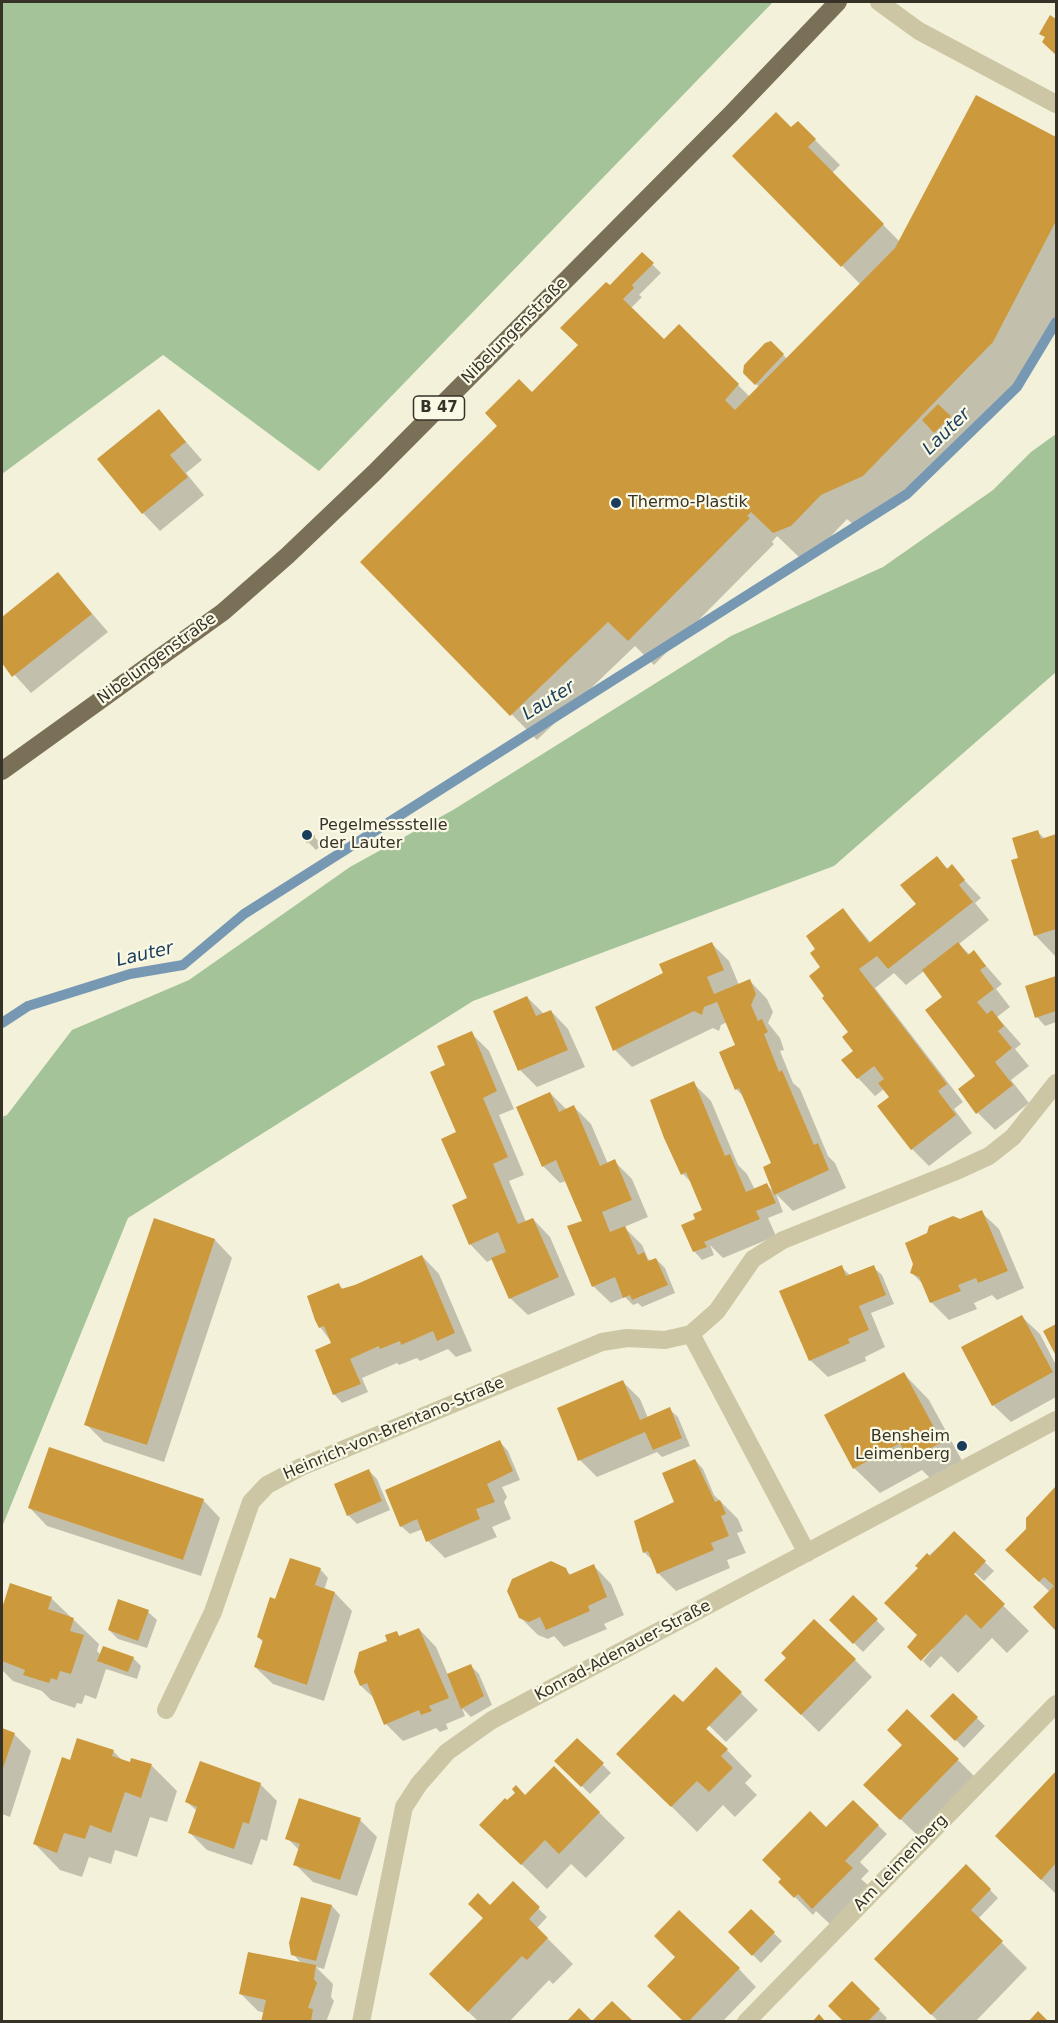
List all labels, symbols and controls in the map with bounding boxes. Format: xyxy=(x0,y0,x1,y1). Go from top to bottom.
street label: Nibelungenstraße xyxy=(458,274,572,388)
road number: B 47 xyxy=(414,396,464,420)
water label: Lauter xyxy=(919,404,975,460)
place label: Thermo-Plastik xyxy=(628,493,748,513)
marker: Thermo-Plastik xyxy=(609,496,623,510)
street label: Nibelungenstraße xyxy=(94,609,220,709)
water label: Lauter xyxy=(519,676,579,726)
place label: Pegelmessstelle der Lauter xyxy=(319,816,448,854)
marker: Pegelmessstelle der Lauter xyxy=(300,828,314,842)
water label: Lauter xyxy=(114,938,176,972)
street label: Heinrich-von-Brentano-Straße xyxy=(281,1374,507,1484)
place label: Bensheim Leimenberg xyxy=(855,1427,950,1465)
marker: Bensheim Leimenberg xyxy=(955,1439,969,1453)
street label: Konrad-Adenauer-Straße xyxy=(532,1596,714,1706)
street label: Am Leimenberg xyxy=(850,1811,952,1915)

